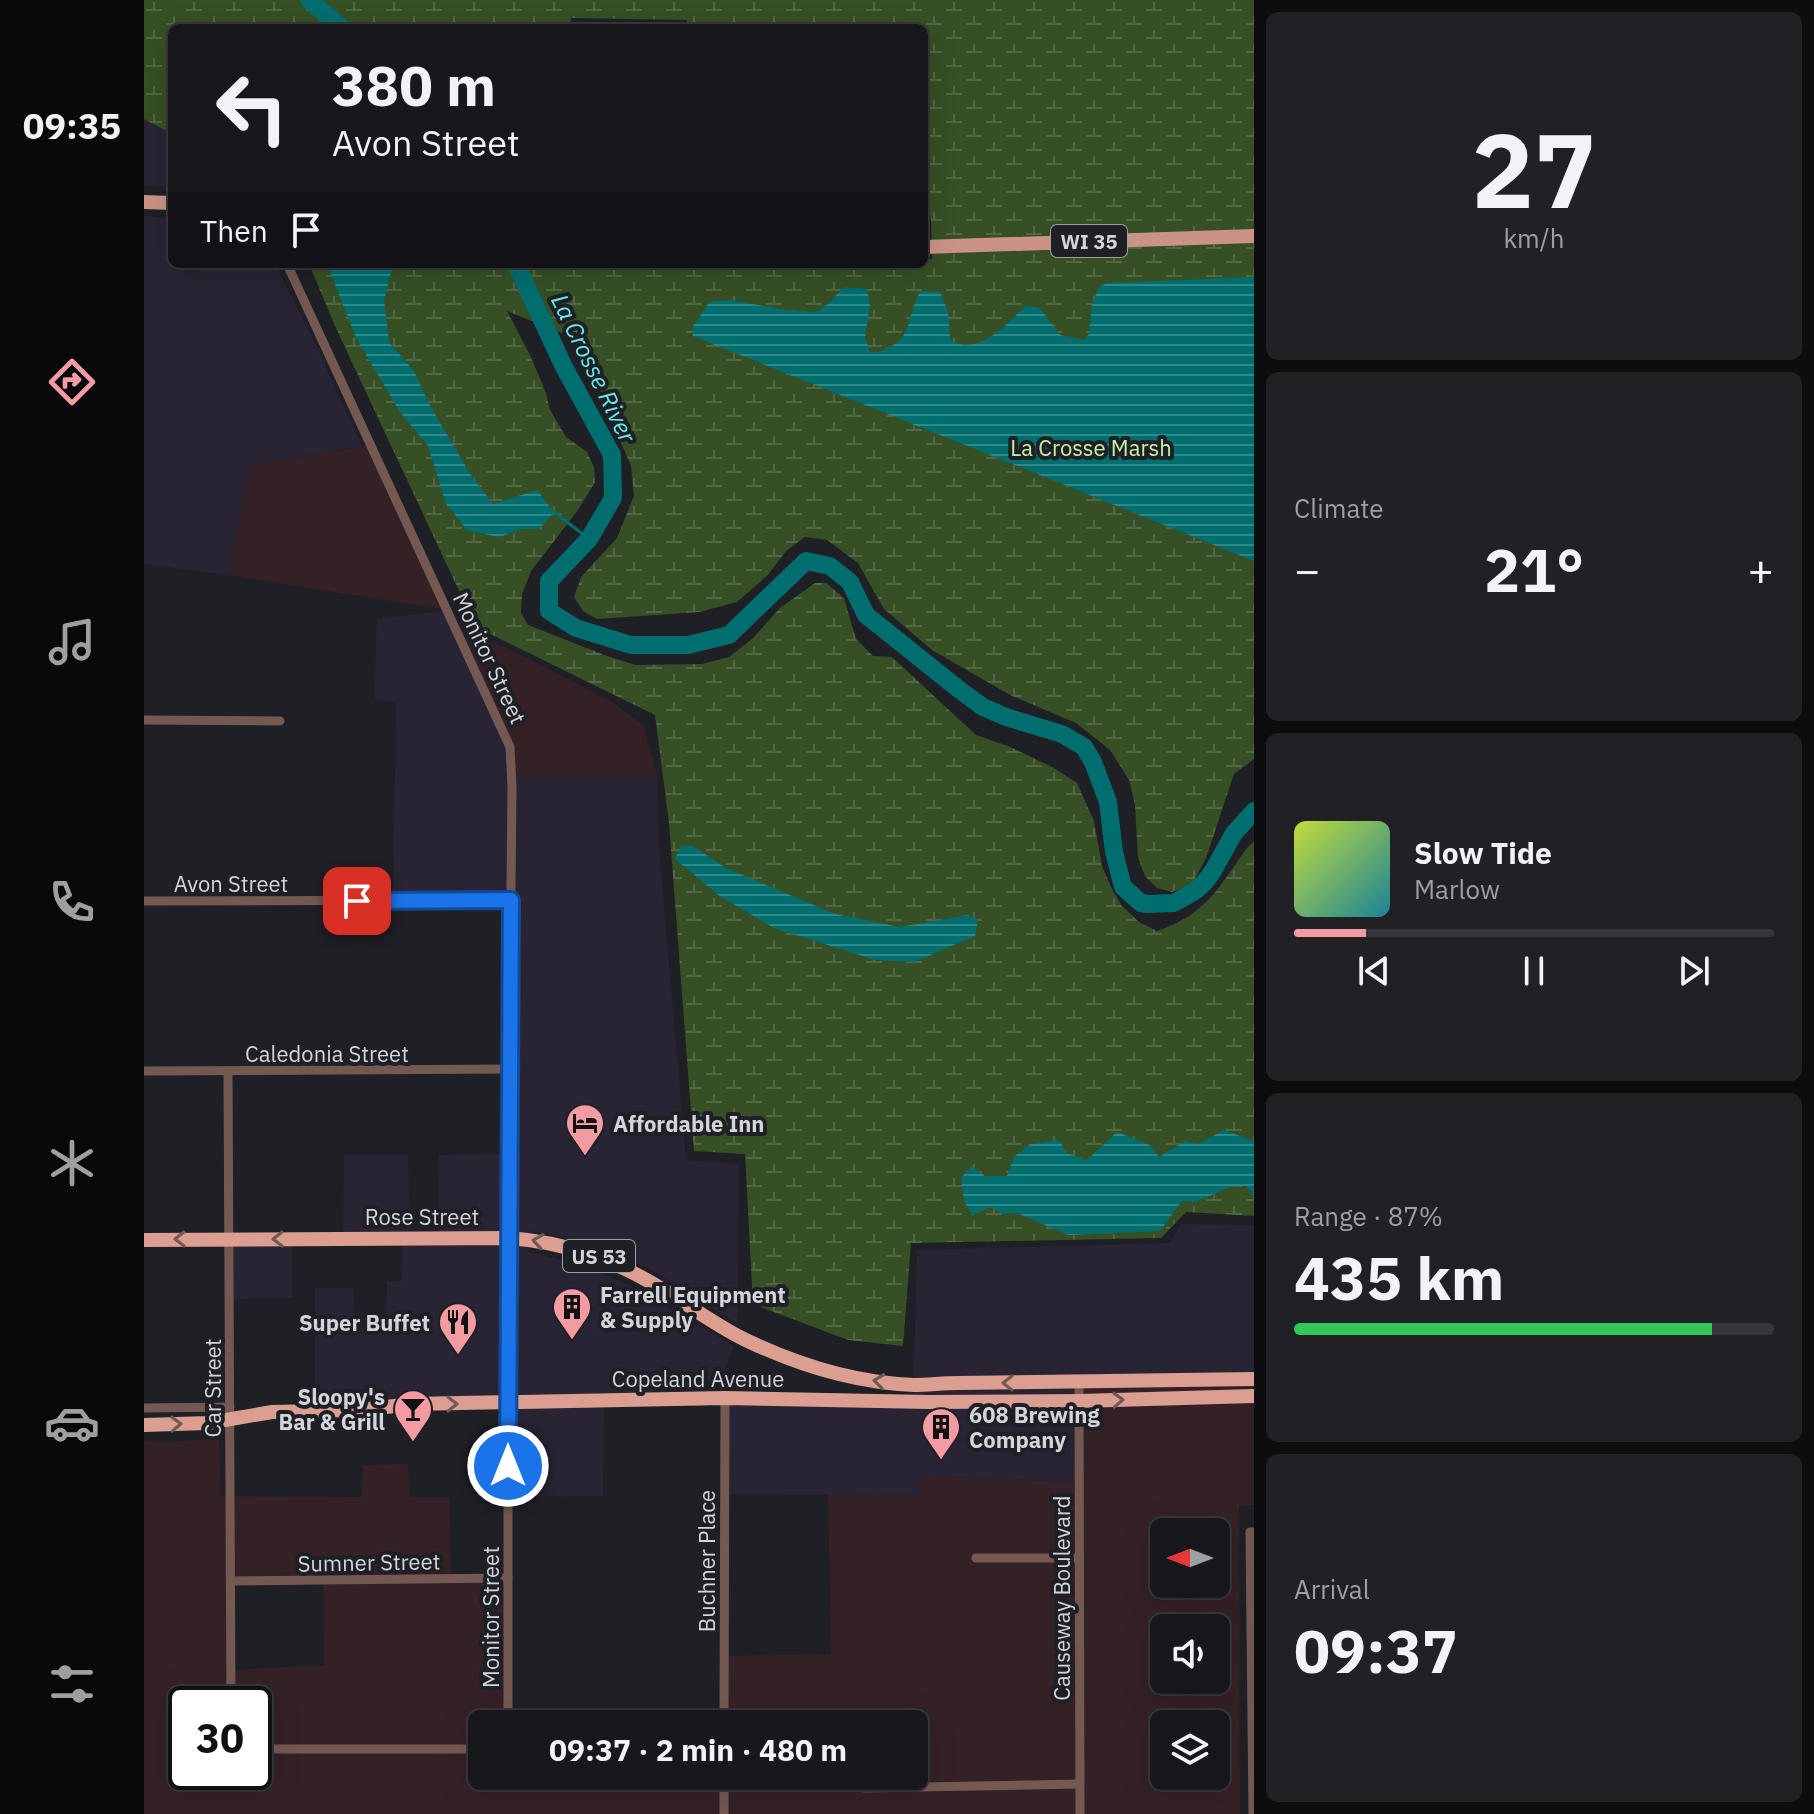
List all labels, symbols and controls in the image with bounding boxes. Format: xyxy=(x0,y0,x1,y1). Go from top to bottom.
text: 380 m xyxy=(332,49,496,121)
icon: left xyxy=(200,56,304,160)
text: 27 xyxy=(1472,101,1596,237)
text: 09:35 xyxy=(23,102,121,149)
text: Avon Street xyxy=(332,119,520,166)
icon: arrive xyxy=(284,208,328,252)
text: Then xyxy=(200,211,268,250)
text: km/h xyxy=(1503,221,1565,255)
road number: WI 35 xyxy=(1051,225,1127,257)
water label: La Crosse River xyxy=(544,288,644,449)
icon: directions xyxy=(44,354,100,410)
park label: La Crosse Marsh xyxy=(1010,433,1172,462)
text: Climate xyxy=(1294,491,1384,525)
text: 21° xyxy=(1484,530,1584,609)
text: − xyxy=(1294,541,1320,598)
text: + xyxy=(1748,541,1774,598)
street label: Monitor Street xyxy=(447,588,533,728)
icon: music xyxy=(44,614,100,670)
text: Slow Tide xyxy=(1414,833,1552,872)
pin xyxy=(323,867,391,935)
street label: Avon Street xyxy=(174,869,288,898)
text: Marlow xyxy=(1414,872,1500,906)
icon: phone xyxy=(44,874,100,930)
icon: arrive xyxy=(335,879,379,923)
icon: previous xyxy=(1352,949,1396,993)
icon: pause xyxy=(1512,949,1556,993)
icon: next xyxy=(1672,949,1716,993)
street label: Caledonia Street xyxy=(245,1039,409,1068)
hotel icon: Affordable Inn xyxy=(564,1102,606,1157)
place label: Affordable Inn xyxy=(613,1109,764,1138)
icon: climate xyxy=(44,1135,100,1191)
text: Range · 87% xyxy=(1294,1199,1443,1233)
street label: Rose Street xyxy=(365,1202,479,1231)
one-way arrow xyxy=(173,1230,186,1248)
one-way arrow xyxy=(271,1230,284,1248)
one-way arrow xyxy=(531,1233,545,1250)
text: 435 km xyxy=(1294,1238,1504,1317)
road number: US 53 xyxy=(563,1240,635,1272)
place label: Farrell Equipment & Supply xyxy=(600,1280,786,1334)
building icon: Farrell Equipment & Supply xyxy=(551,1286,593,1341)
restaurant icon: Super Buffet xyxy=(437,1301,479,1356)
place label: Super Buffet xyxy=(299,1308,430,1337)
street label: Car Street xyxy=(198,1338,227,1438)
street label: Copeland Avenue xyxy=(612,1364,784,1393)
one-way arrow xyxy=(872,1372,885,1389)
one-way arrow xyxy=(1001,1374,1014,1392)
place label: Sloopy's Bar & Grill xyxy=(279,1382,385,1436)
bar icon: Sloopy's Bar & Grill xyxy=(392,1388,434,1443)
one-way arrow xyxy=(1112,1391,1125,1408)
icon: car xyxy=(44,1395,100,1451)
one-way arrow xyxy=(446,1395,459,1412)
place label: 608 Brewing Company xyxy=(969,1400,1100,1454)
building icon: 608 Brewing Company xyxy=(920,1406,962,1461)
one-way arrow xyxy=(170,1416,183,1433)
position arrow xyxy=(466,1424,550,1508)
street label: Buchner Place xyxy=(692,1490,721,1632)
street label: Causeway Boulevard xyxy=(1047,1495,1076,1701)
north arrow xyxy=(1150,1518,1230,1598)
map controls xyxy=(1150,1518,1230,1790)
street label: Sumner Street xyxy=(297,1546,441,1578)
street label: Monitor Street xyxy=(476,1546,505,1688)
text: Arrival xyxy=(1294,1572,1370,1606)
text: 09:37 xyxy=(1294,1611,1458,1690)
button: sound xyxy=(1150,1614,1230,1694)
icon: filters xyxy=(44,1656,100,1712)
speed limit sign: 30 xyxy=(168,1686,272,1790)
button: layers xyxy=(1150,1710,1230,1790)
text: 09:37 · 2 min · 480 m xyxy=(549,1730,847,1769)

